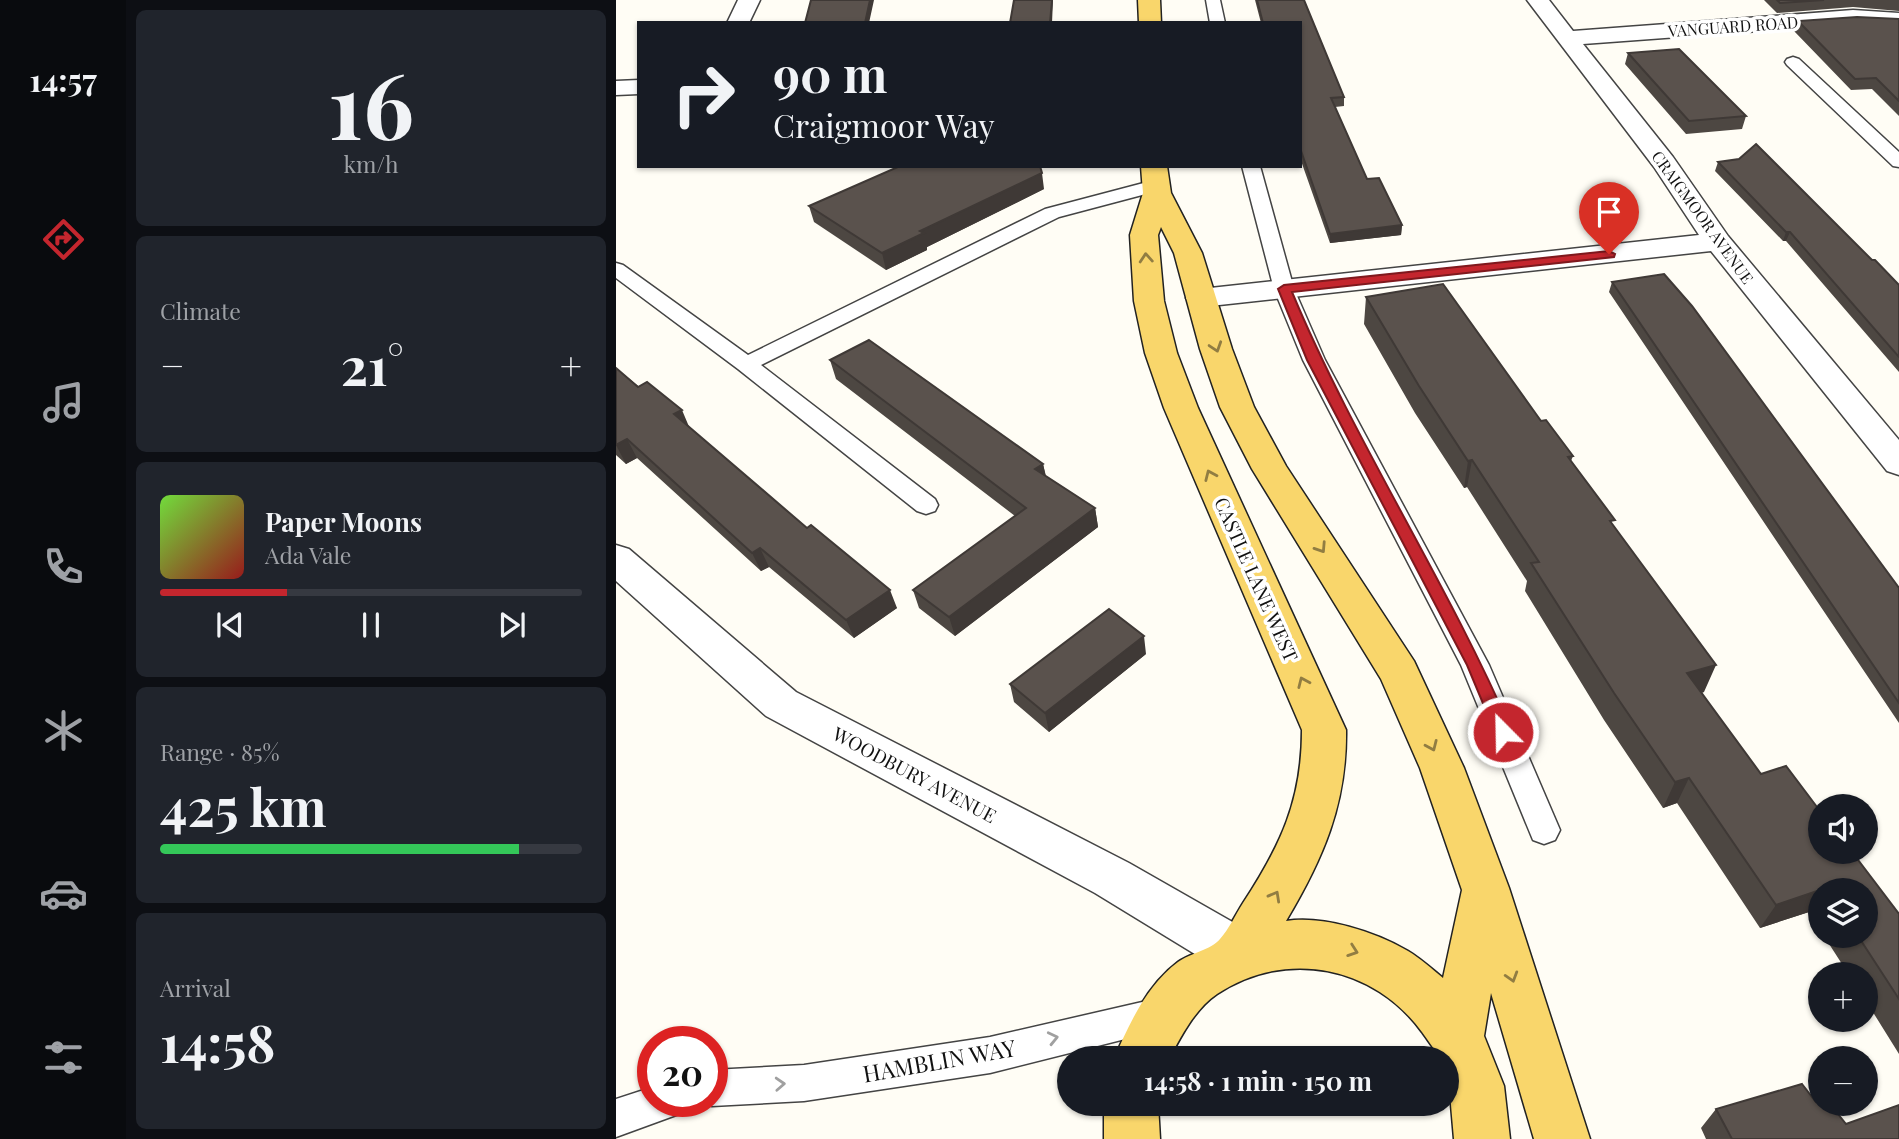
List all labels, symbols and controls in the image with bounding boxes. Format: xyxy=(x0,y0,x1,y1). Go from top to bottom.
street label: VANGUARD ROAD xyxy=(1666,11,1799,41)
text: 90 m xyxy=(773,40,887,105)
text: 16 xyxy=(328,42,414,163)
icon: right xyxy=(658,49,749,140)
text: 14:57 xyxy=(29,57,97,100)
text: Craigmoor Way xyxy=(773,103,995,146)
street label: CRAIGMOOR AVENUE xyxy=(1648,146,1758,288)
text: km/h xyxy=(343,148,399,179)
pin xyxy=(1579,182,1639,254)
icon: arrive xyxy=(1590,193,1628,231)
icon: directions xyxy=(39,215,88,264)
one-way arrow xyxy=(1139,252,1154,263)
text: Climate xyxy=(160,295,241,326)
text: 21° xyxy=(341,330,404,399)
text: − xyxy=(160,339,185,390)
text: + xyxy=(560,339,582,390)
one-way arrow xyxy=(1208,341,1222,353)
icon: music xyxy=(39,378,88,427)
one-way arrow xyxy=(1204,469,1218,482)
street label: CASTLE LANE WEST xyxy=(1209,493,1305,665)
text: Paper Moons xyxy=(265,504,422,539)
text: Ada Vale xyxy=(265,539,352,570)
one-way arrow xyxy=(1312,541,1325,554)
icon: phone xyxy=(39,542,88,591)
icon: previous xyxy=(211,606,249,644)
icon: pause xyxy=(352,606,390,644)
icon: next xyxy=(493,606,531,644)
one-way arrow xyxy=(1297,677,1311,690)
position arrow xyxy=(1466,695,1540,769)
icon: climate xyxy=(39,706,88,755)
street label: WOODBURY AVENUE xyxy=(828,719,1001,828)
text: Range · 85% xyxy=(160,736,280,767)
one-way arrow xyxy=(1424,739,1438,751)
text: 425 km xyxy=(160,771,327,840)
map controls xyxy=(1808,794,1878,1116)
button: sound xyxy=(1808,794,1878,864)
icon: car xyxy=(39,869,88,918)
button: layers xyxy=(1808,878,1878,948)
one-way arrow xyxy=(1267,890,1280,903)
one-way arrow xyxy=(1346,943,1358,957)
button: + xyxy=(1808,962,1878,1032)
one-way arrow xyxy=(1504,970,1519,982)
text: Arrival xyxy=(160,972,231,1003)
text: 14:58 xyxy=(160,1007,276,1076)
speed limit sign: 20 xyxy=(637,1026,728,1117)
street label: HAMBLIN WAY xyxy=(860,1031,1018,1089)
one-way arrow xyxy=(1047,1032,1059,1047)
icon: filters xyxy=(39,1033,88,1082)
button: − xyxy=(1808,1046,1878,1116)
text: 14:58 · 1 min · 150 m xyxy=(1144,1063,1372,1098)
one-way arrow xyxy=(775,1077,786,1092)

